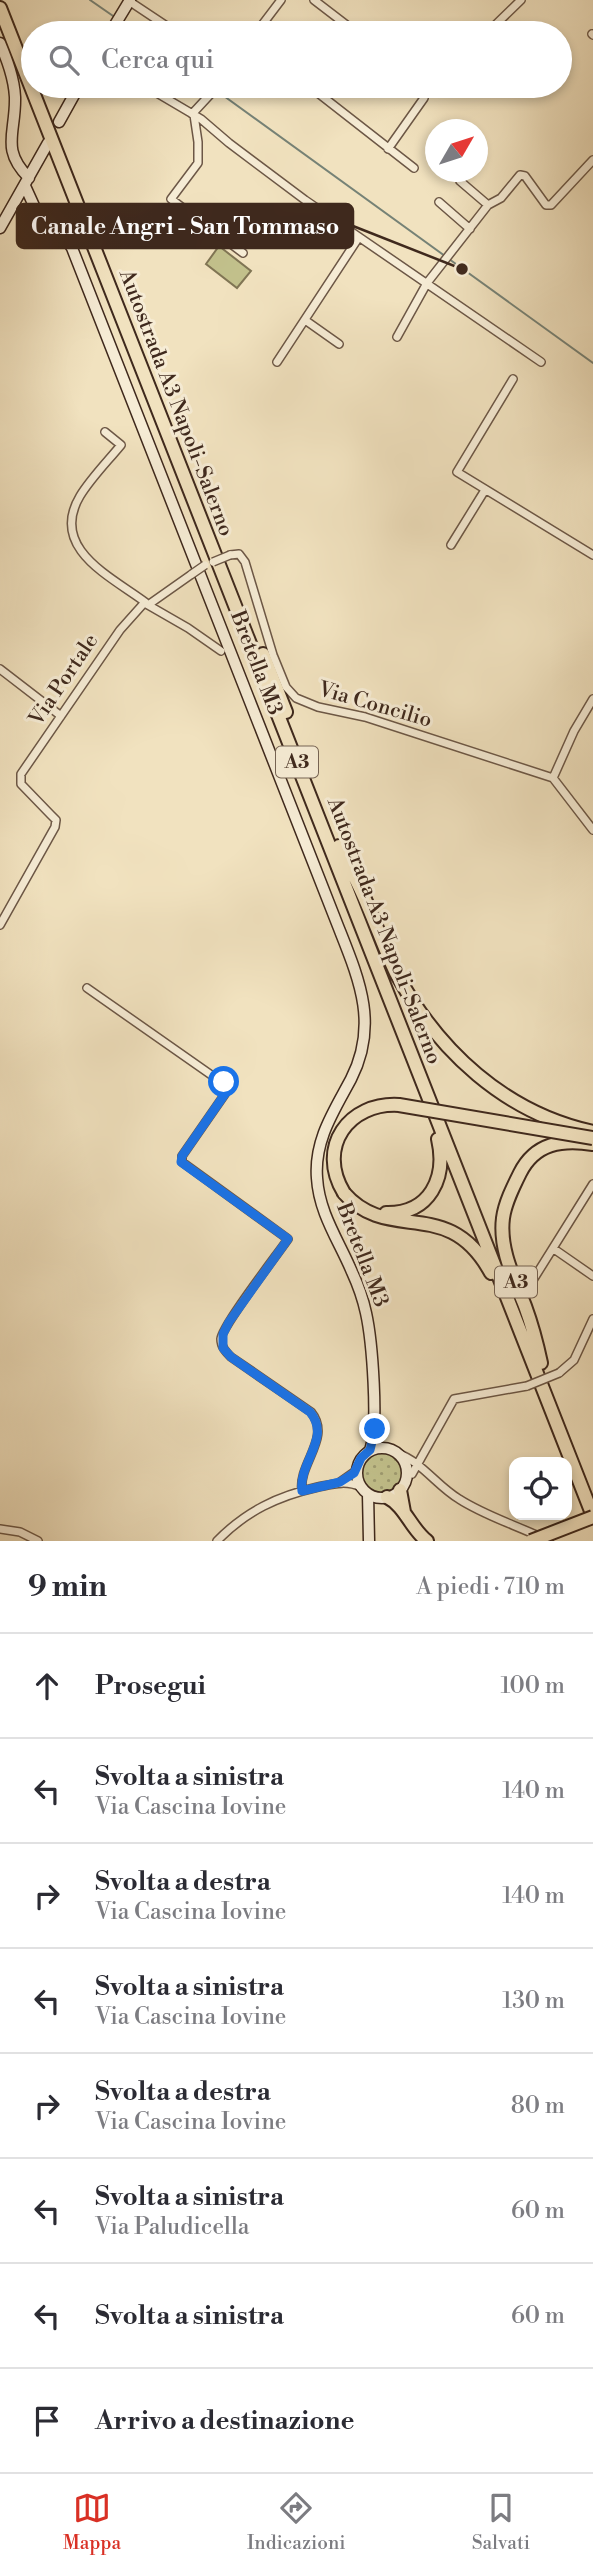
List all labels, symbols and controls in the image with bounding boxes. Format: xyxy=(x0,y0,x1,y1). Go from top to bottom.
search box xyxy=(21,21,572,98)
icon: search xyxy=(45,41,83,79)
text: Cerca qui xyxy=(101,44,214,76)
north arrow xyxy=(425,119,488,182)
callout: Canale Angri - San Tommaso xyxy=(17,204,353,248)
text: Canale Angri - San Tommaso xyxy=(31,213,339,241)
street label: Autostrada A3 Napoli-Salerno xyxy=(113,265,239,540)
street label: Bretella M3 xyxy=(224,606,288,719)
street label: Via Portale xyxy=(23,629,104,732)
street label: Via Concilio xyxy=(314,676,435,734)
road number: A3 xyxy=(276,747,318,778)
street label: Autostrada A3 Napoli-Salerno xyxy=(321,793,447,1068)
route start xyxy=(208,1066,239,1097)
street label: Bretella M3 xyxy=(330,1198,394,1311)
road number: A3 xyxy=(495,1266,537,1298)
route end xyxy=(359,1413,390,1444)
map controls xyxy=(509,1457,572,1520)
button: locate xyxy=(509,1457,572,1520)
text: 9 min xyxy=(28,1568,107,1606)
text: A piedi · 710 m xyxy=(416,1573,565,1601)
icon: ahead xyxy=(28,1667,66,1705)
text: Prosegui xyxy=(95,1670,206,1702)
text: 100 m xyxy=(500,1672,565,1700)
text: Svolta a sinistra xyxy=(95,1761,284,1793)
icon: left xyxy=(28,1772,66,1810)
text: 140 m xyxy=(502,1777,565,1805)
text: Via Cascina Iovine xyxy=(95,1793,286,1821)
text: Svolta a destra xyxy=(95,1866,271,1898)
icon: right xyxy=(28,1877,66,1915)
text: 140 m xyxy=(502,1882,565,1910)
text: Via Cascina Iovine xyxy=(95,1898,286,1926)
text: Svolta a sinistra xyxy=(95,1971,284,2003)
icon: left xyxy=(28,1982,66,2020)
text: 130 m xyxy=(502,1987,565,2015)
text: Via Cascina Iovine xyxy=(95,2003,286,2031)
text: Svolta a destra xyxy=(95,2076,271,2108)
icon: right xyxy=(28,2087,66,2125)
text: 80 m xyxy=(511,2092,565,2120)
text: Via Cascina Iovine xyxy=(95,2108,286,2136)
text: Svolta a sinistra xyxy=(95,2181,284,2213)
icon: left xyxy=(28,2192,66,2230)
text: 60 m xyxy=(511,2197,565,2225)
text: Via Paludicella xyxy=(95,2213,249,2241)
icon: left xyxy=(28,2297,66,2335)
text: Svolta a sinistra xyxy=(95,2300,284,2332)
text: 60 m xyxy=(511,2302,565,2330)
icon: arrive xyxy=(28,2402,66,2440)
text: Arrivo a destinazione xyxy=(95,2405,354,2437)
tab: Mappa xyxy=(63,2489,121,2555)
tab: Indicazioni xyxy=(247,2489,346,2555)
tab: Salvati xyxy=(472,2489,530,2555)

